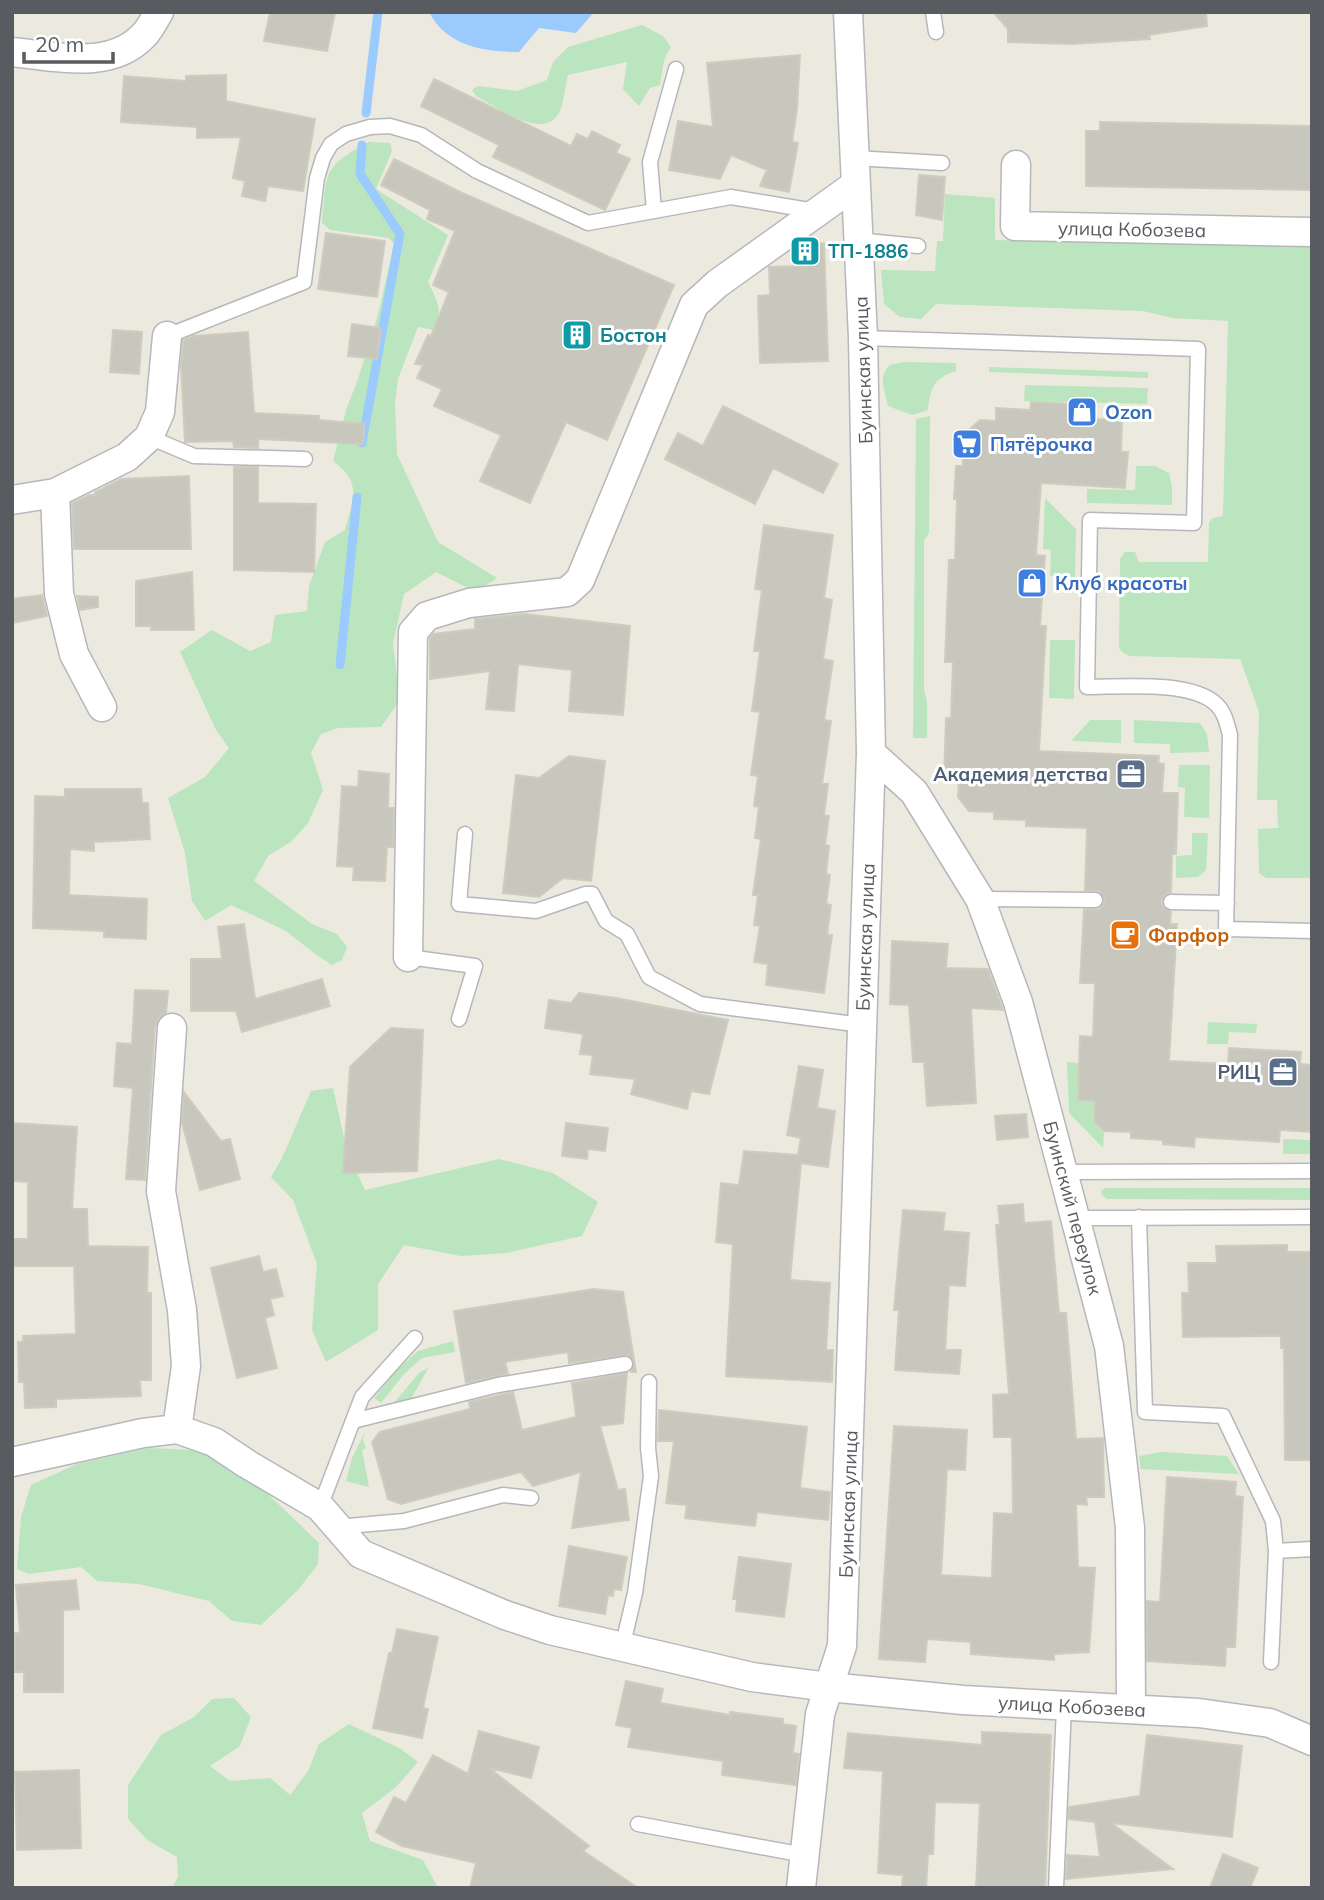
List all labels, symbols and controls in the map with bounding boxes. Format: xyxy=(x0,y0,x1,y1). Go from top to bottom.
scale bar xyxy=(24,21,114,65)
text: 20 m xyxy=(35,31,84,57)
street label: улица Кобозева xyxy=(1058,216,1206,242)
building icon: ТП-1886 xyxy=(788,234,822,268)
place label: ТП-1886 xyxy=(828,239,908,263)
street label: Буинская улица xyxy=(848,296,878,444)
building icon: Бостон xyxy=(560,318,594,352)
place label: Бостон xyxy=(600,323,667,347)
shop icon: Ozon xyxy=(1065,395,1099,429)
place label: Ozon xyxy=(1105,400,1152,424)
supermarket icon: Пятёрочка xyxy=(950,427,984,461)
place label: Пятёрочка xyxy=(990,432,1093,456)
shop icon: Клуб красоты xyxy=(1015,566,1049,600)
place label: Клуб красоты xyxy=(1055,571,1187,595)
office icon: Академия детства xyxy=(1114,757,1148,791)
place label: Академия детства xyxy=(933,762,1108,786)
street label: Буинская улица xyxy=(850,863,880,1011)
cafe icon: Фарфор xyxy=(1108,918,1142,952)
place label: Фарфор xyxy=(1148,923,1229,947)
office icon: РИЦ xyxy=(1266,1055,1300,1089)
place label: РИЦ xyxy=(1217,1060,1260,1084)
street label: Буинский переулок xyxy=(1038,1118,1108,1298)
street label: Буинская улица xyxy=(833,1430,863,1578)
street label: улица Кобозева xyxy=(997,1690,1147,1722)

